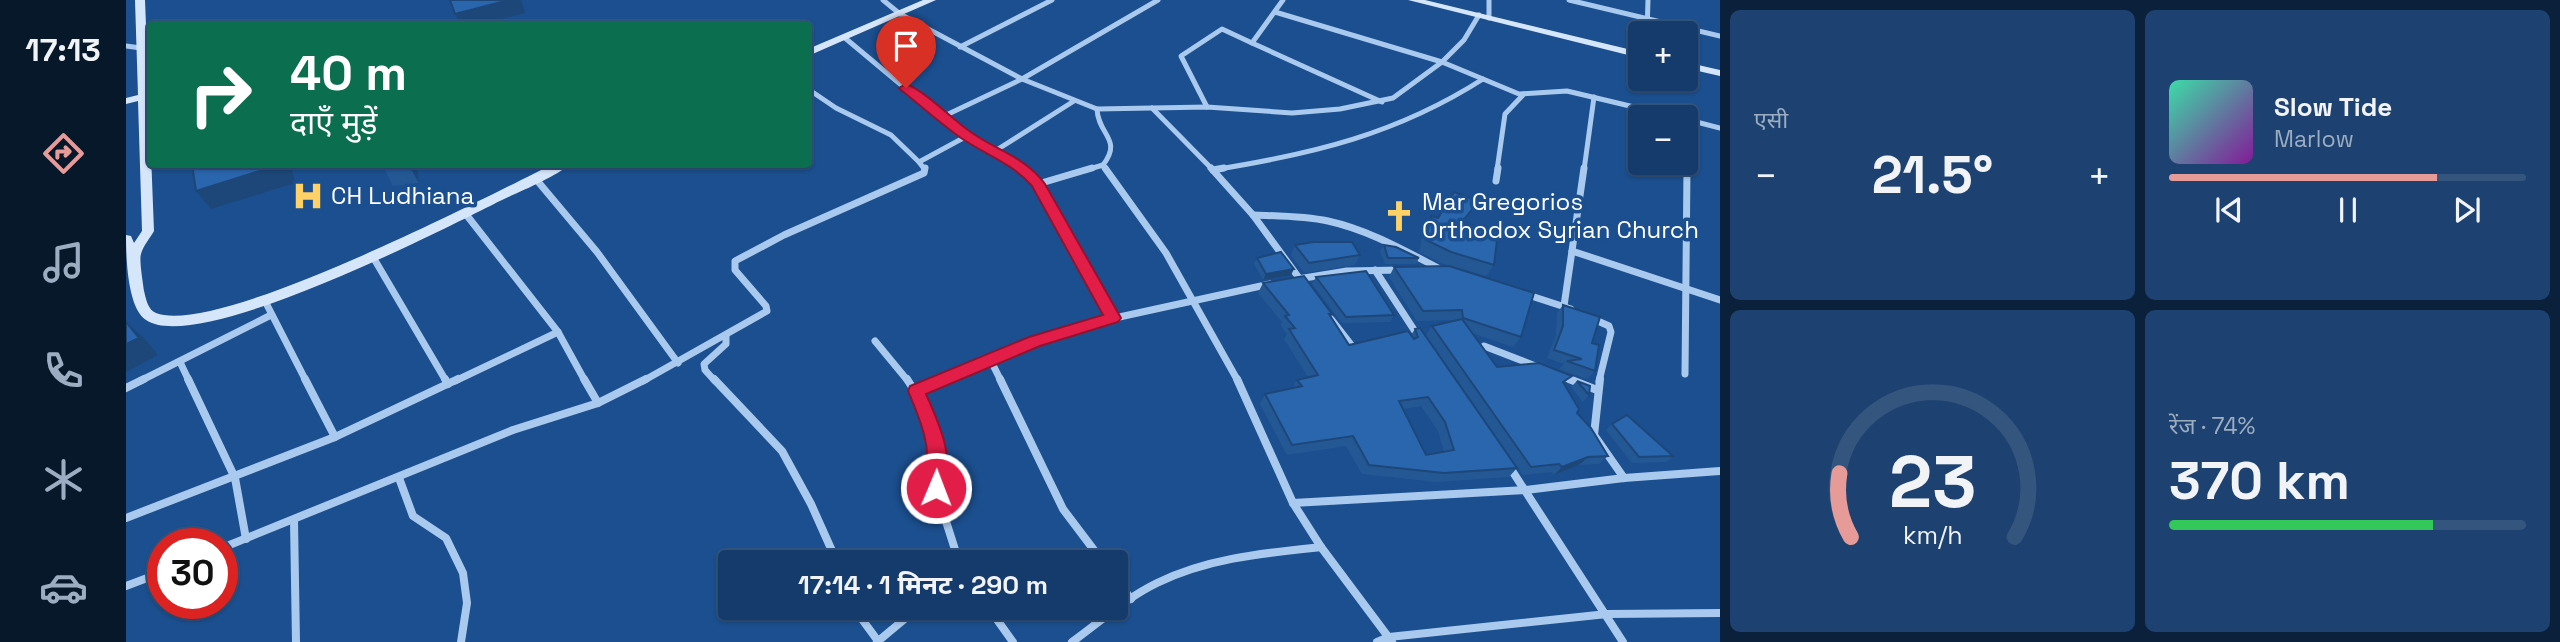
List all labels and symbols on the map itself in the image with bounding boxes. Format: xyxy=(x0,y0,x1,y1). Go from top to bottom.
pin xyxy=(876,16,936,88)
hospital icon: CH Ludhiana xyxy=(291,179,325,213)
place label: CH Ludhiana xyxy=(331,180,475,211)
place label: Mar Gregorios Orthodox Syrian Church xyxy=(1422,186,1699,245)
church icon: Mar Gregorios Orthodox Syrian Church xyxy=(1382,199,1416,233)
position arrow xyxy=(899,451,973,525)
speed limit sign: 30 xyxy=(147,528,238,619)

